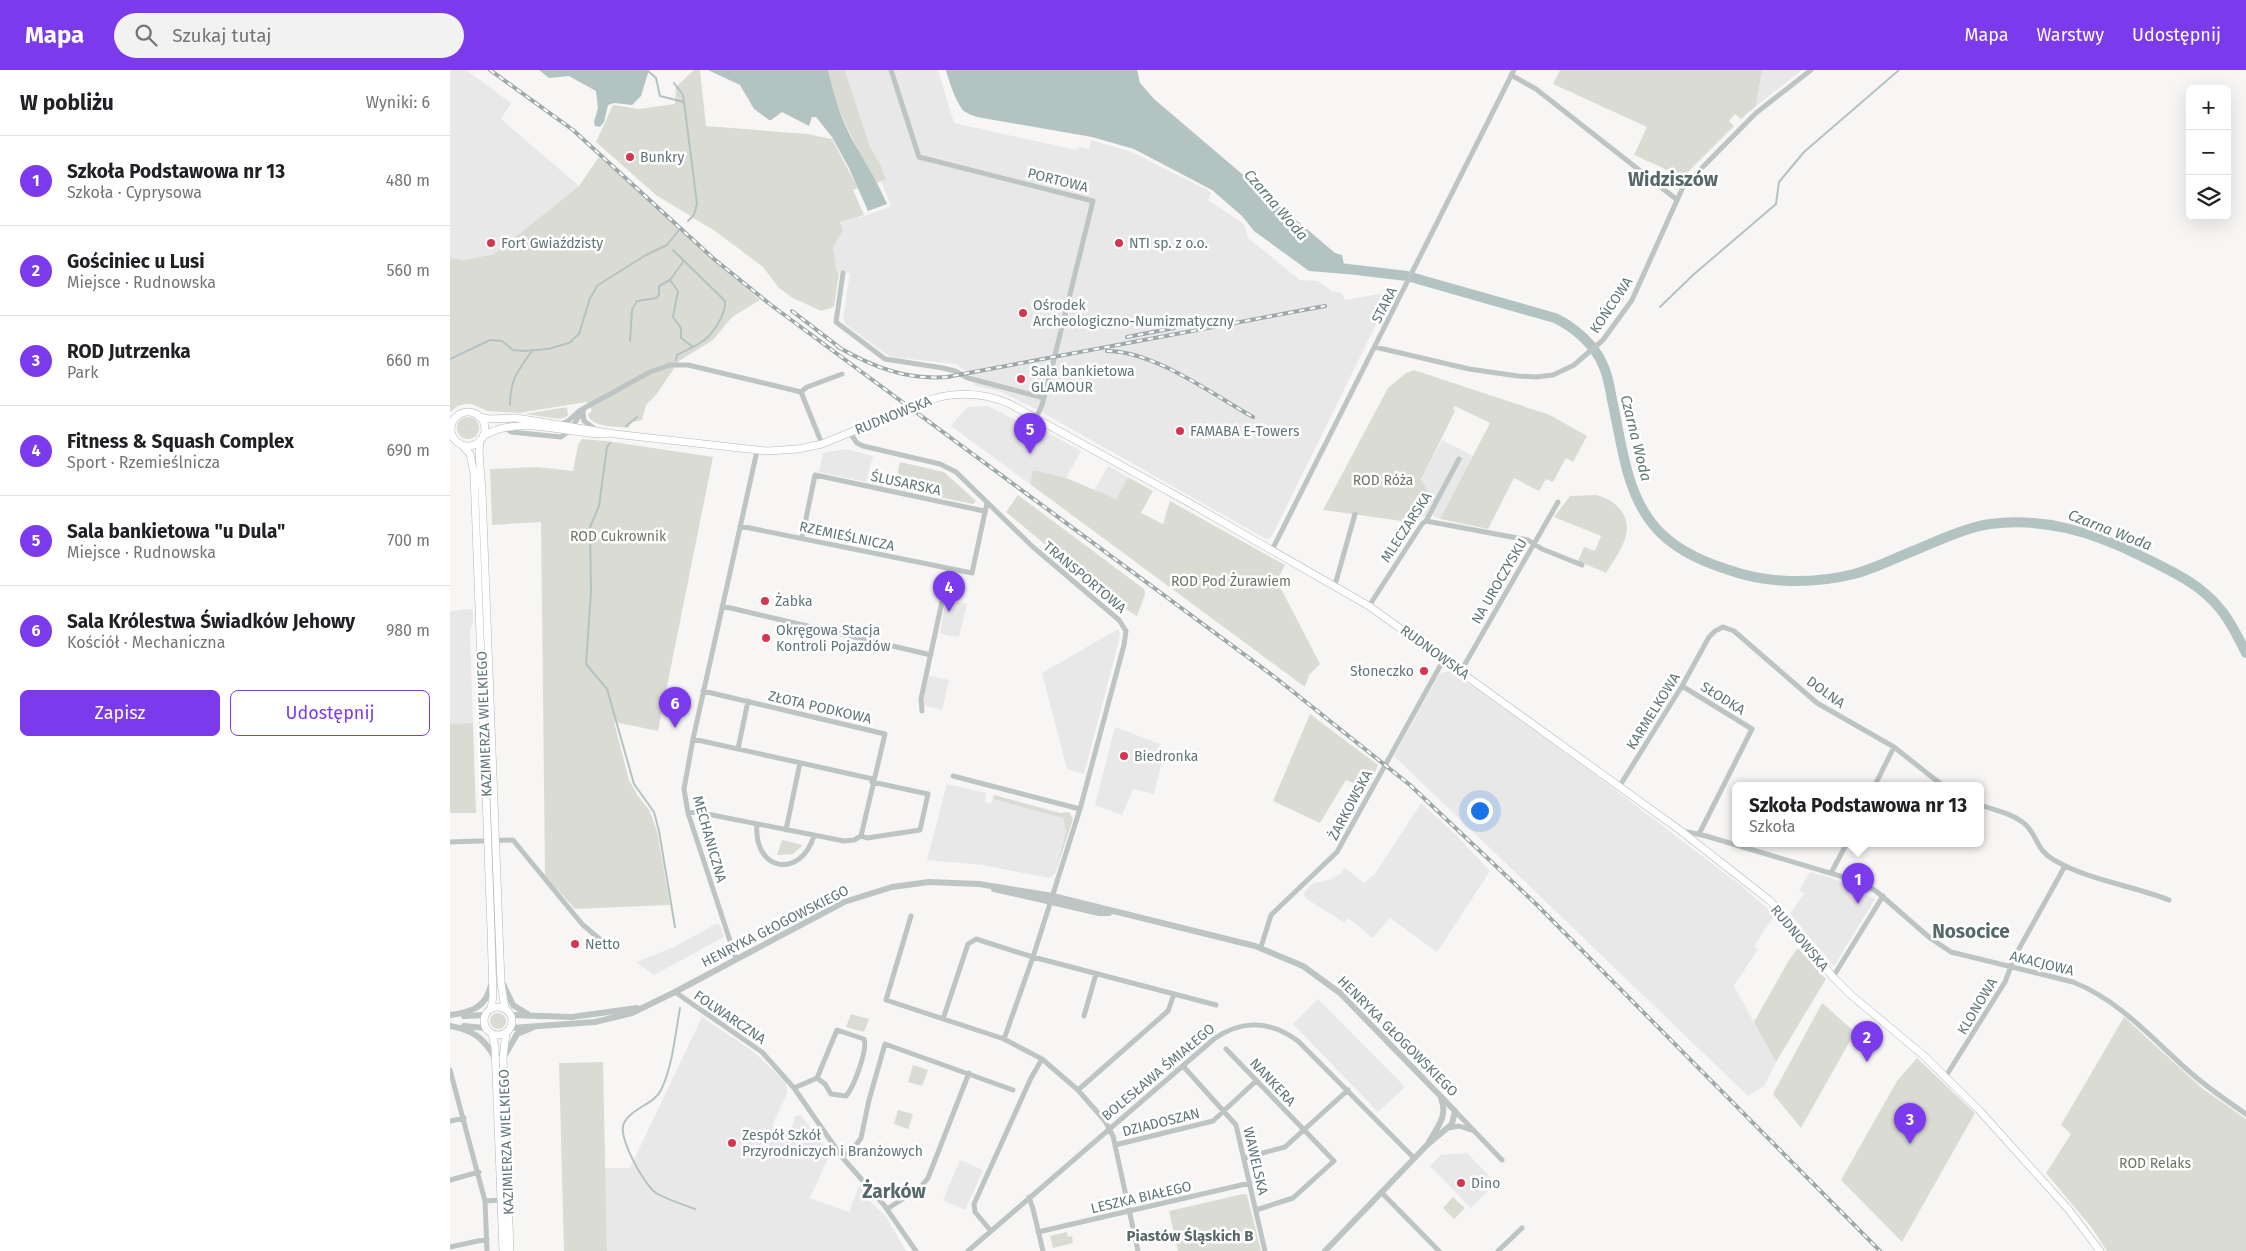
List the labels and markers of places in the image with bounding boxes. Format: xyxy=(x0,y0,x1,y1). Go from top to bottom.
place label: Bunkry xyxy=(640,149,684,166)
marker: Bunkry xyxy=(624,151,636,163)
place label: Fort Gwiaździsty xyxy=(501,235,603,252)
place label: NTI sp. z o.o. xyxy=(1129,235,1208,252)
marker: Fort Gwiaździsty xyxy=(485,237,497,249)
marker: NTI sp. z o.o. xyxy=(1113,237,1125,249)
place label: Ośrodek Archeologiczno-Numizmatyczny xyxy=(1033,297,1234,330)
marker: Ośrodek Archeologiczno-Numizmatyczny xyxy=(1017,307,1029,319)
place label: Sala bankietowa GLAMOUR xyxy=(1031,363,1135,396)
marker: Sala bankietowa GLAMOUR xyxy=(1015,373,1027,385)
pin: 5 xyxy=(1014,413,1046,454)
place label: FAMABA E-Towers xyxy=(1190,423,1300,440)
marker: FAMABA E-Towers xyxy=(1174,425,1186,437)
pin: 4 xyxy=(933,571,965,612)
place label: Żabka xyxy=(775,592,813,610)
marker: Żabka xyxy=(759,595,771,607)
place label: Okręgowa Stacja Kontroli Pojazdów xyxy=(776,622,890,655)
marker: Okręgowa Stacja Kontroli Pojazdów xyxy=(760,632,772,644)
place label: Słoneczko xyxy=(1350,663,1414,680)
marker: Słoneczko xyxy=(1418,665,1430,677)
pin: 6 xyxy=(659,687,691,728)
place label: Biedronka xyxy=(1134,748,1198,765)
marker: Biedronka xyxy=(1118,750,1130,762)
pin: 1 xyxy=(1842,863,1874,904)
place label: Netto xyxy=(585,936,620,953)
marker: Netto xyxy=(569,938,581,950)
pin: 2 xyxy=(1851,1021,1883,1062)
pin: 3 xyxy=(1894,1103,1926,1144)
place label: Zespół Szkół Przyrodniczych i Branżowych xyxy=(742,1127,923,1160)
marker: Zespół Szkół Przyrodniczych i Branżowych xyxy=(726,1137,738,1149)
place label: Dino xyxy=(1471,1175,1500,1192)
marker: Dino xyxy=(1455,1177,1467,1189)

